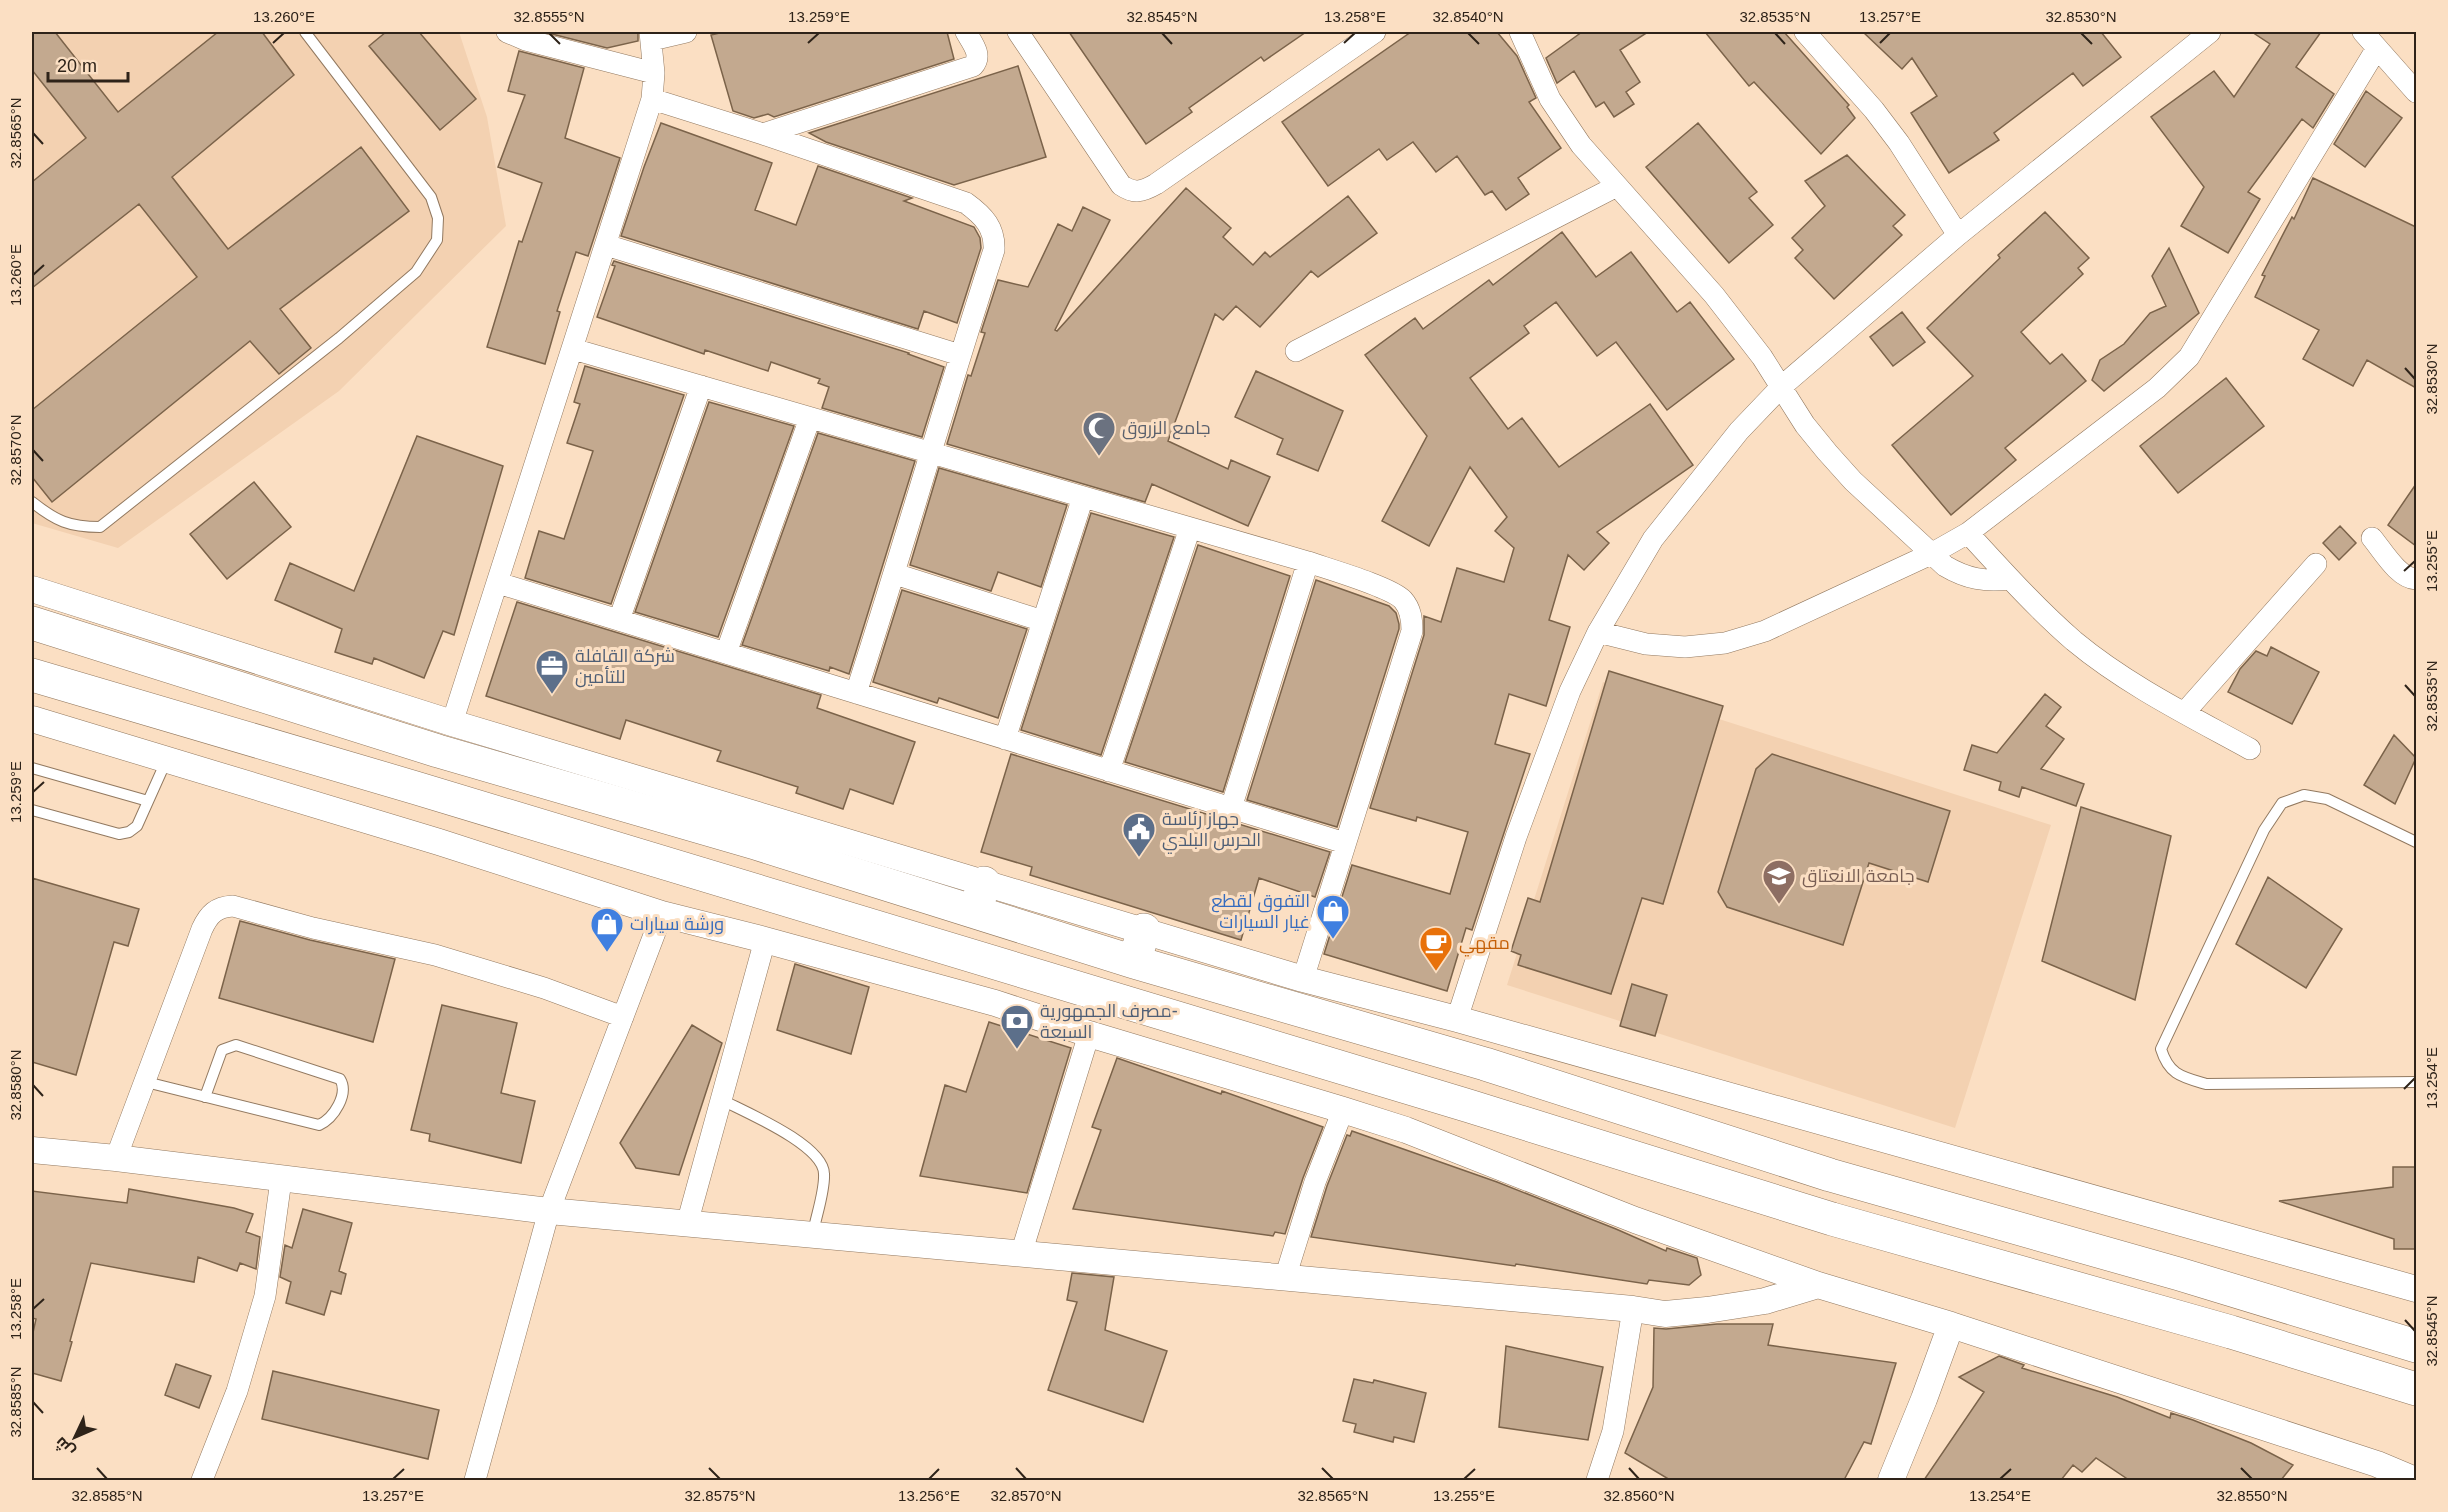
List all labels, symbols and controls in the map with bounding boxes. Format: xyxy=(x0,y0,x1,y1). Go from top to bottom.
text: 13.260°E xyxy=(253,8,315,25)
text: 32.8555°N xyxy=(513,8,585,25)
text: 13.259°E xyxy=(788,8,850,25)
text: 32.8545°N xyxy=(1126,8,1198,25)
text: 13.258°E xyxy=(1324,8,1386,25)
text: 32.8540°N xyxy=(1432,8,1504,25)
text: 32.8535°N xyxy=(1739,8,1811,25)
text: 13.257°E xyxy=(1859,8,1921,25)
text: 32.8530°N xyxy=(2045,8,2117,25)
scale bar xyxy=(48,45,128,83)
text: 20 m xyxy=(57,56,97,76)
text: 32.8565°N xyxy=(7,97,24,169)
text: 13.260°E xyxy=(7,244,24,306)
text: 32.8530°N xyxy=(2423,343,2440,415)
mosque icon: جامع الزروق xyxy=(1081,410,1117,457)
text: 32.8570°N xyxy=(7,414,24,486)
place label: جامع الزروق xyxy=(1122,418,1211,440)
text: 13.255°E xyxy=(2423,530,2440,592)
place label: شركة القافلة للتأمين xyxy=(575,646,675,688)
office icon: شركة القافلة للتأمين xyxy=(534,648,570,695)
text: 32.8535°N xyxy=(2423,660,2440,732)
text: 13.259°E xyxy=(7,761,24,823)
place label: جهاز رئاسة الحرس البلدي xyxy=(1162,809,1261,854)
public building icon: جهاز رئاسة الحرس البلدي xyxy=(1121,811,1157,858)
school or university icon: جامعة الانعتاق xyxy=(1761,858,1797,905)
place label: جامعة الانعتاق xyxy=(1802,866,1915,888)
place label: التفوق لقطع غيار السيارات xyxy=(1211,891,1310,933)
shop icon: التفوق لقطع غيار السيارات xyxy=(1315,893,1351,940)
shop icon: ورشة سيارات xyxy=(589,906,625,953)
place label: ورشة سيارات xyxy=(630,914,724,935)
cafe icon: مقهي xyxy=(1418,925,1454,972)
place label: مقهي xyxy=(1459,933,1510,957)
place label: مصرف الجمهورية- السبعة xyxy=(1040,1001,1178,1042)
bank icon: مصرف الجمهورية- السبعة xyxy=(999,1003,1035,1050)
text: 13.254°E xyxy=(2423,1047,2440,1109)
text: 32.8580°N xyxy=(7,1049,24,1121)
text: 13.258°E xyxy=(7,1278,24,1340)
text: 32.8545°N xyxy=(2423,1295,2440,1367)
text: 32.8585°N xyxy=(7,1366,24,1438)
north arrow xyxy=(45,1407,105,1467)
text: ش xyxy=(51,1433,79,1460)
text: 32.8585°N xyxy=(71,1487,143,1504)
text: 13.257°E xyxy=(362,1487,424,1504)
text: 32.8575°N xyxy=(684,1487,756,1504)
text: 13.256°E xyxy=(898,1487,960,1504)
text: 32.8570°N xyxy=(990,1487,1062,1504)
text: 32.8565°N xyxy=(1297,1487,1369,1504)
text: 13.255°E xyxy=(1433,1487,1495,1504)
text: 32.8560°N xyxy=(1603,1487,1675,1504)
text: 13.254°E xyxy=(1969,1487,2031,1504)
text: 32.8550°N xyxy=(2216,1487,2288,1504)

